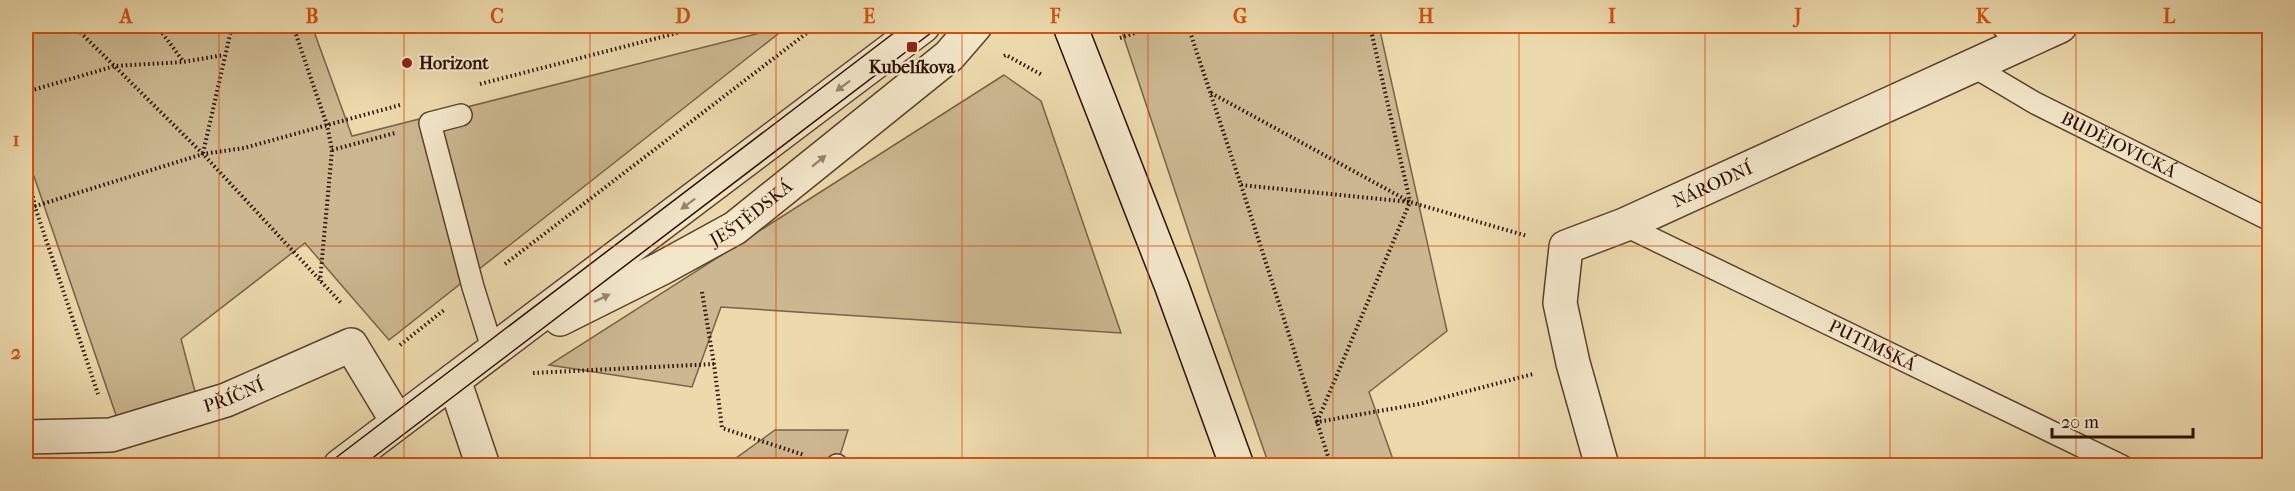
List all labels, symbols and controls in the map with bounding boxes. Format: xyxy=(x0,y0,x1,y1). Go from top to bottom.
text: A xyxy=(118,5,134,28)
text: B xyxy=(305,5,319,28)
text: C xyxy=(490,5,504,28)
text: D xyxy=(675,5,691,28)
text: E xyxy=(863,5,875,28)
text: F xyxy=(1049,5,1061,28)
text: G xyxy=(1233,5,1247,28)
text: H xyxy=(1418,5,1434,28)
text: I xyxy=(1608,5,1616,28)
text: J xyxy=(1792,5,1802,28)
text: K xyxy=(1976,5,1992,28)
text: L xyxy=(2163,5,2176,28)
marker: Kubelíkova xyxy=(905,40,919,54)
place label: Horizont xyxy=(419,53,489,74)
marker: Horizont xyxy=(400,56,414,70)
place label: Kubelíkova xyxy=(869,57,956,78)
one-way arrow xyxy=(835,80,851,92)
street label: BUDĚJOVICKÁ xyxy=(2057,108,2180,183)
text: 1 xyxy=(12,128,20,151)
one-way arrow xyxy=(812,155,827,167)
street label: NÁRODNÍ xyxy=(1669,156,1757,212)
street label: JEŠTĚDSKÁ xyxy=(704,175,797,252)
one-way arrow xyxy=(680,197,695,209)
one-way arrow xyxy=(594,293,611,302)
street label: PUTIMSKÁ xyxy=(1825,316,1920,376)
text: 2 xyxy=(11,341,21,364)
street label: PŘÍČNÍ xyxy=(201,373,268,417)
scale bar xyxy=(2052,401,2193,439)
text: 20 m xyxy=(2061,412,2099,433)

